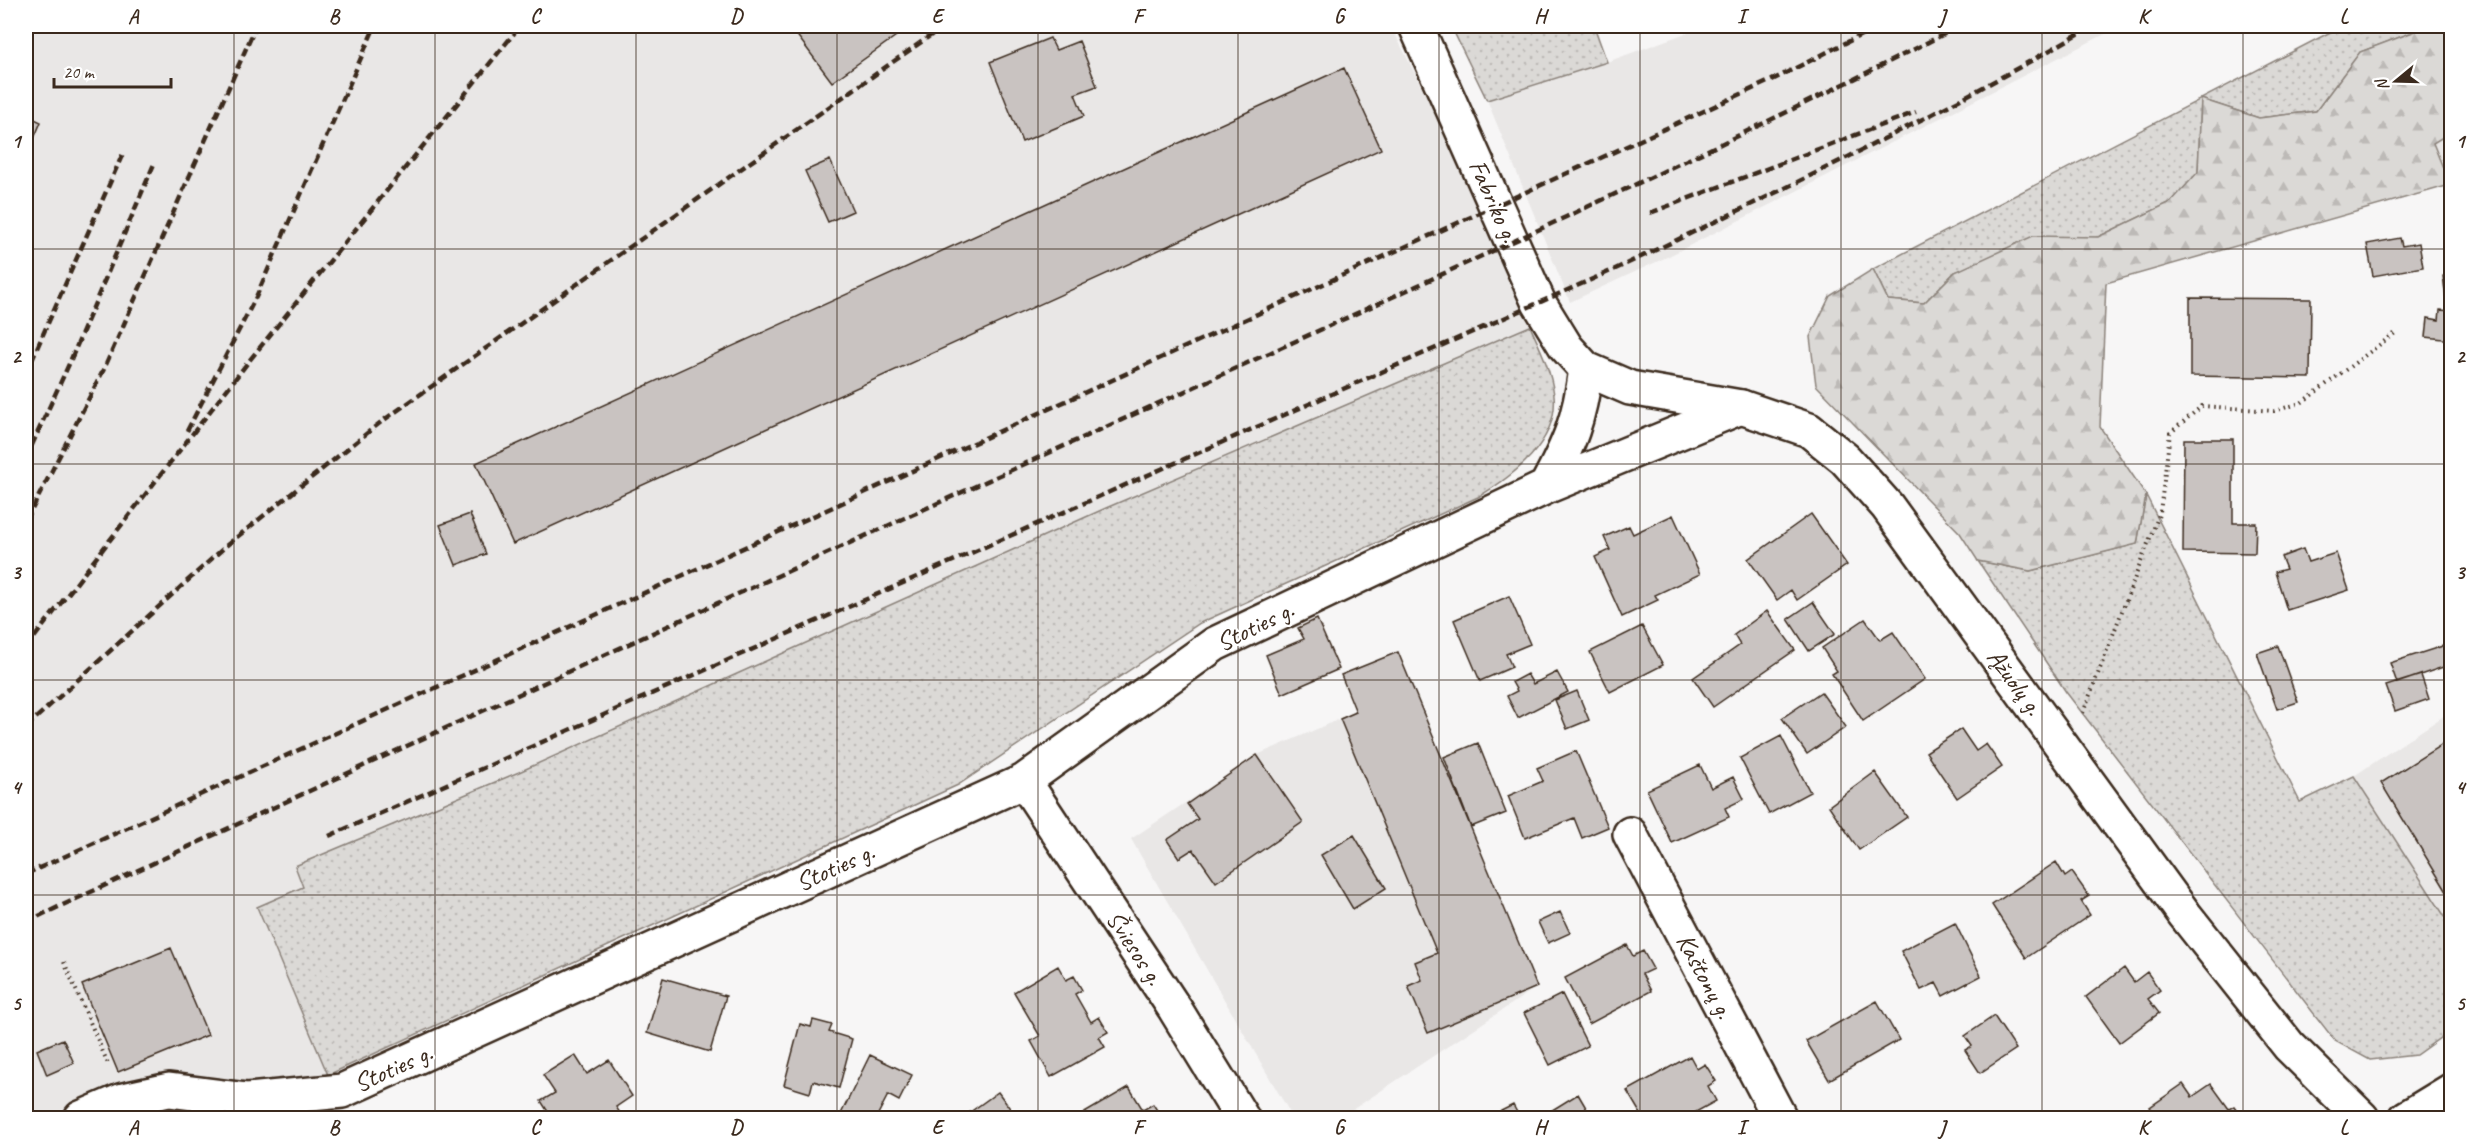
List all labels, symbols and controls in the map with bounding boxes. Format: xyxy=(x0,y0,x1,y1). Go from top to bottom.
text: A xyxy=(128,4,140,29)
text: B xyxy=(329,4,341,29)
text: C xyxy=(530,4,542,29)
text: D xyxy=(730,4,744,29)
text: E xyxy=(932,4,946,29)
text: F xyxy=(1133,4,1147,29)
text: G xyxy=(1334,4,1347,29)
text: H xyxy=(1534,4,1549,29)
text: I xyxy=(1737,4,1750,29)
text: J xyxy=(1937,4,1949,29)
text: K xyxy=(2138,4,2152,29)
text: L xyxy=(2340,4,2350,29)
scale bar xyxy=(54,51,171,89)
north arrow xyxy=(2366,51,2426,111)
text: 20 m xyxy=(63,61,96,83)
text: N xyxy=(2371,75,2394,93)
text: 1 xyxy=(12,129,23,154)
text: 1 xyxy=(2456,129,2467,154)
street label: Fabriko g. xyxy=(1461,154,1527,248)
text: 2 xyxy=(12,344,23,369)
text: 2 xyxy=(2456,344,2467,369)
text: 3 xyxy=(12,560,23,585)
text: 3 xyxy=(2456,560,2467,585)
street label: Stoties g. xyxy=(1211,593,1300,659)
street label: Ąžuolų g. xyxy=(1980,642,2051,723)
text: 4 xyxy=(12,775,24,800)
text: 4 xyxy=(2456,775,2468,800)
street label: Stoties g. xyxy=(791,835,880,899)
street label: Šviesos g. xyxy=(1099,904,1172,992)
street label: Kaštonų g. xyxy=(1669,928,1742,1025)
text: 5 xyxy=(12,991,23,1016)
text: 5 xyxy=(2456,991,2467,1016)
street label: Stoties g. xyxy=(349,1036,438,1100)
text: A xyxy=(128,1115,140,1140)
text: B xyxy=(329,1115,341,1140)
text: C xyxy=(530,1115,542,1140)
text: D xyxy=(730,1115,744,1140)
text: E xyxy=(932,1115,946,1140)
text: F xyxy=(1133,1115,1147,1140)
text: G xyxy=(1334,1115,1347,1140)
text: H xyxy=(1534,1115,1549,1140)
text: I xyxy=(1737,1115,1750,1140)
text: J xyxy=(1937,1115,1949,1140)
text: K xyxy=(2138,1115,2152,1140)
text: L xyxy=(2340,1115,2350,1140)

